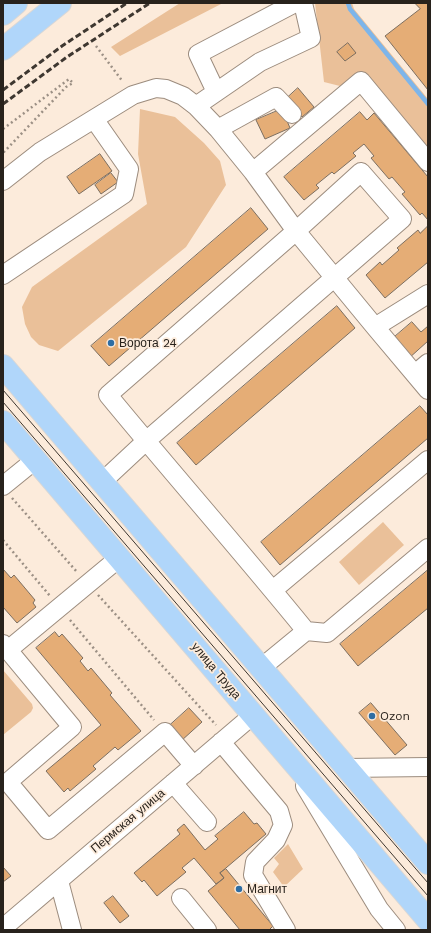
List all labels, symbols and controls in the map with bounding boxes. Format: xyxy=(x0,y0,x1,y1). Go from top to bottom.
place label: Ворота 24 xyxy=(119,336,177,350)
marker: Ворота 24 xyxy=(106,338,116,348)
street label: улица Труда xyxy=(188,640,244,702)
place label: Ozon xyxy=(380,709,410,723)
marker: Ozon xyxy=(367,711,377,721)
street label: Пермская улица xyxy=(88,786,168,856)
place label: Магнит xyxy=(247,882,287,896)
marker: Магнит xyxy=(234,884,244,894)

